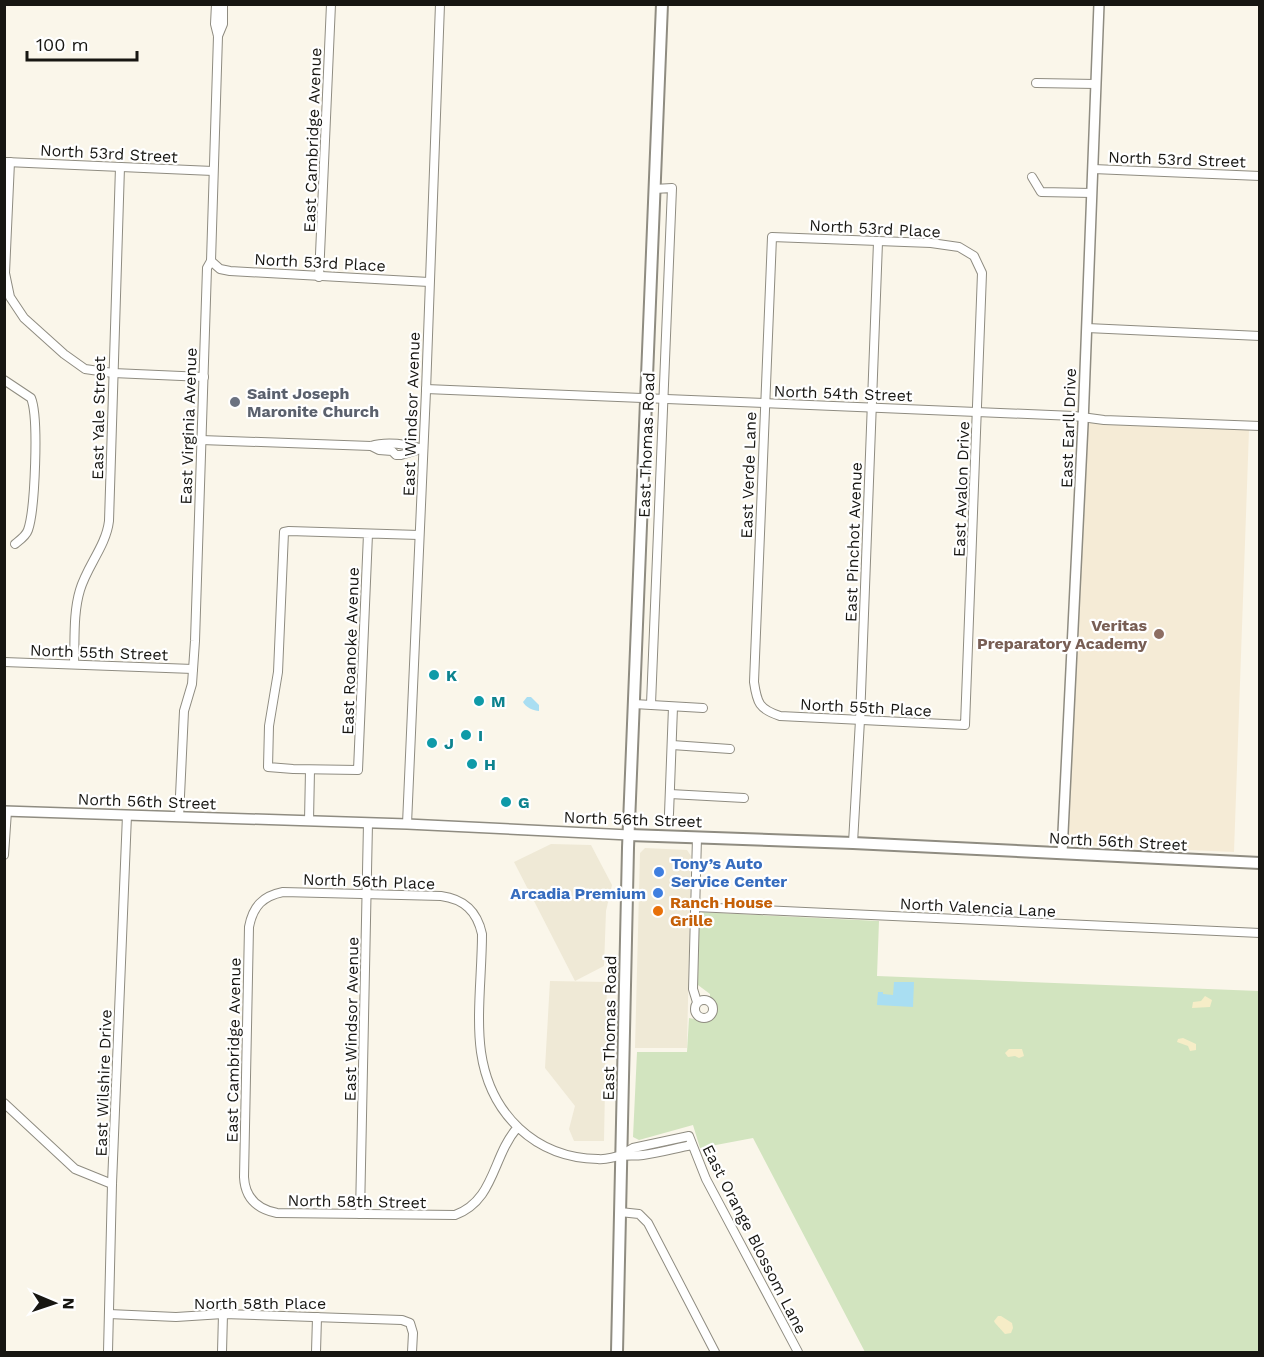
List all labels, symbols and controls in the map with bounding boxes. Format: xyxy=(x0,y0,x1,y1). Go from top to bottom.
scale bar xyxy=(27,24,136,62)
text: 100 m xyxy=(36,34,89,55)
street label: East Cambridge Avenue xyxy=(300,47,325,233)
street label: North 53rd Street xyxy=(40,140,179,167)
street label: North 53rd Street xyxy=(1108,148,1247,171)
street label: North 53rd Place xyxy=(809,216,941,241)
street label: North 53rd Place xyxy=(254,250,386,275)
street label: East Windsor Avenue xyxy=(399,331,424,497)
street label: East Virginia Avenue xyxy=(176,347,201,505)
street label: East Yale Street xyxy=(88,356,109,480)
street label: East Earll Drive xyxy=(1057,368,1080,488)
street label: East Thomas Road xyxy=(634,372,659,518)
street label: North 54th Street xyxy=(773,382,913,405)
place label: Saint Joseph Maronite Church xyxy=(247,384,379,421)
marker: Saint Joseph Maronite Church xyxy=(228,395,242,409)
street label: East Verde Lane xyxy=(737,411,760,539)
street label: East Avalon Drive xyxy=(950,421,973,557)
street label: East Pinchot Avenue xyxy=(841,462,866,622)
street label: East Roanoke Avenue xyxy=(338,567,363,735)
place label: Veritas Preparatory Academy xyxy=(977,616,1148,653)
marker: Veritas Preparatory Academy xyxy=(1152,627,1166,641)
street label: North 55th Street xyxy=(30,641,169,664)
place label: K xyxy=(446,666,457,685)
marker: K xyxy=(427,668,441,682)
place label: M xyxy=(491,692,506,711)
marker: M xyxy=(472,694,486,708)
street label: North 55th Place xyxy=(800,695,932,720)
place label: I xyxy=(478,726,483,745)
marker: I xyxy=(459,728,473,742)
place label: J xyxy=(444,734,454,753)
marker: J xyxy=(425,736,439,750)
place label: H xyxy=(484,755,496,774)
marker: H xyxy=(465,757,479,771)
street label: North 56th Street xyxy=(77,790,217,813)
place label: G xyxy=(518,793,530,812)
marker: G xyxy=(499,795,513,809)
street label: North 56th Street xyxy=(563,808,703,831)
street label: North 56th Street xyxy=(1048,828,1188,855)
place label: Tony’s Auto Service Center xyxy=(671,854,787,891)
marker: Tony’s Auto Service Center xyxy=(652,865,666,879)
street label: North 56th Place xyxy=(303,870,435,893)
place label: Arcadia Premium xyxy=(510,884,646,903)
marker: Arcadia Premium xyxy=(651,886,665,900)
place label: Ranch House Grille xyxy=(670,893,773,930)
street label: North Valencia Lane xyxy=(899,894,1057,921)
marker: Ranch House Grille xyxy=(651,904,665,918)
street label: East Windsor Avenue xyxy=(341,937,362,1101)
street label: East Thomas Road xyxy=(599,955,620,1101)
street label: East Cambridge Avenue xyxy=(222,957,245,1143)
street label: East Wilshire Drive xyxy=(91,1009,116,1157)
street label: East Orange Blossom Lane xyxy=(698,1141,811,1337)
street label: North 58th Street xyxy=(287,1191,427,1212)
north arrow xyxy=(24,1273,84,1333)
street label: North 58th Place xyxy=(194,1294,326,1313)
text: N xyxy=(59,1297,78,1310)

